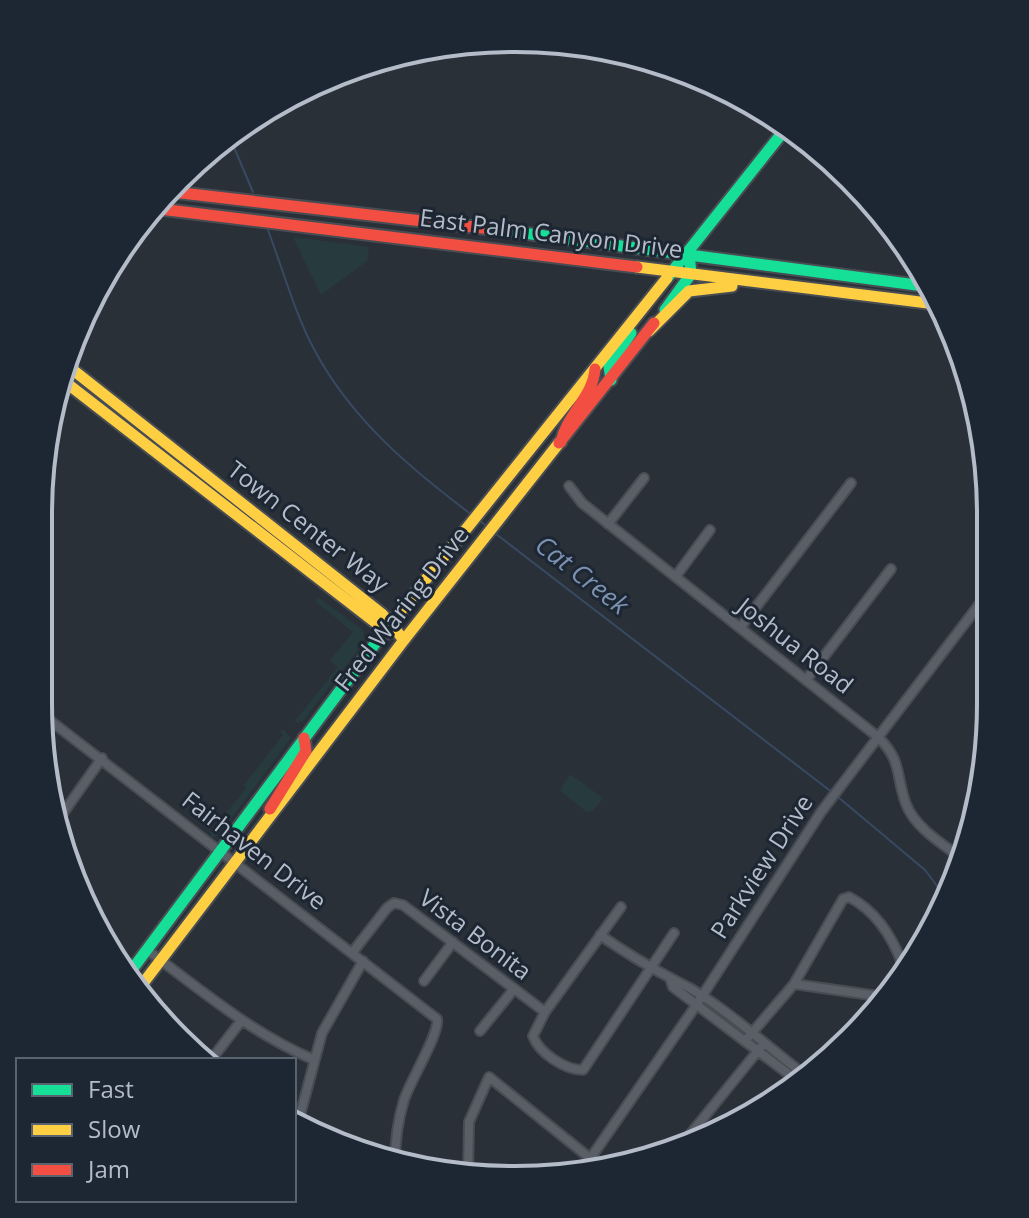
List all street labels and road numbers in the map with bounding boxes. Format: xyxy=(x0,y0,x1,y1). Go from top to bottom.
street label: East Palm Canyon Drive xyxy=(418,200,684,265)
street label: Town Center Way xyxy=(221,452,397,600)
street label: Fred Waring Drive xyxy=(326,519,476,697)
street label: Joshua Road xyxy=(730,588,861,700)
street label: Fairhaven Drive xyxy=(176,783,334,917)
street label: Parkview Drive xyxy=(702,788,820,944)
street label: Vista Bonita xyxy=(413,881,539,987)

